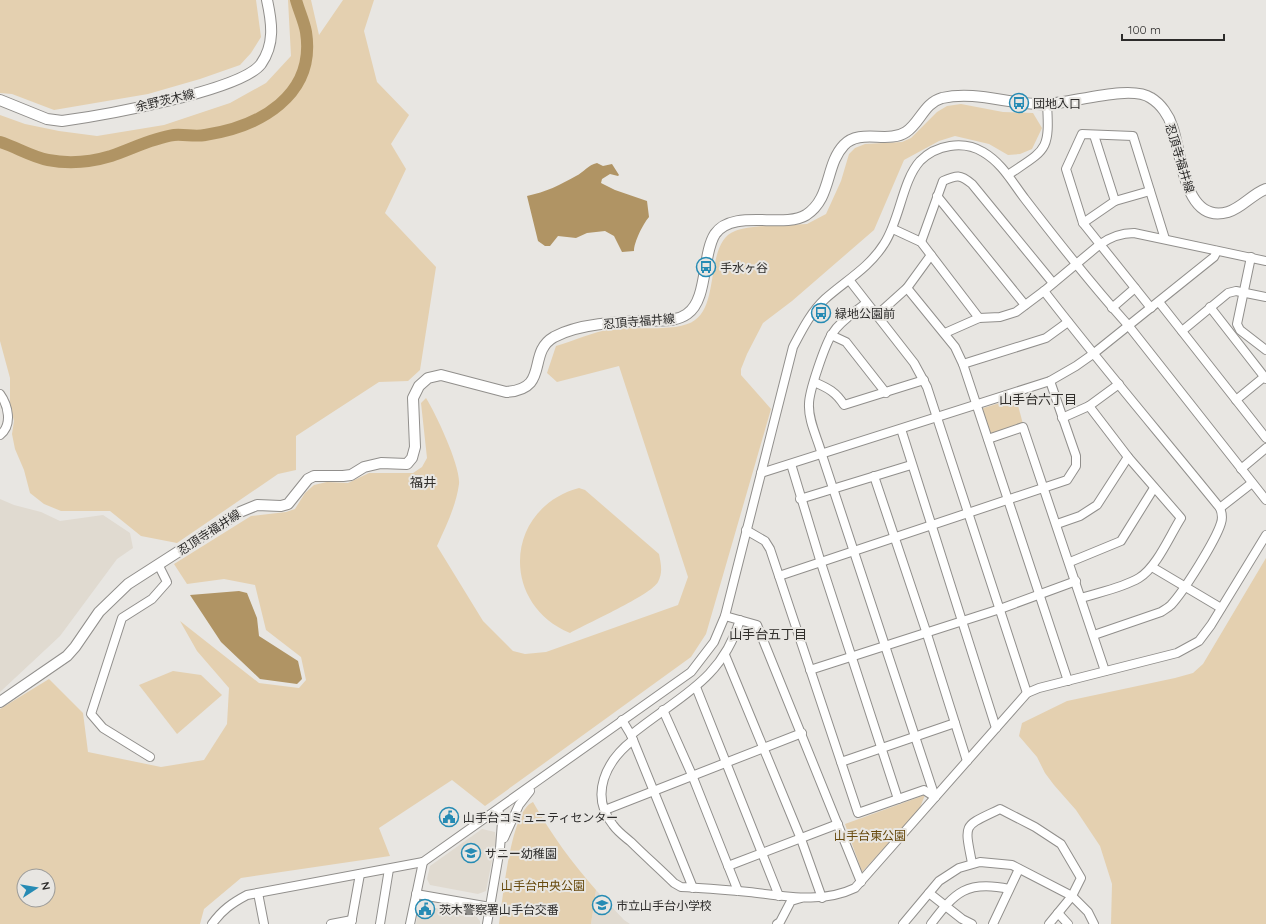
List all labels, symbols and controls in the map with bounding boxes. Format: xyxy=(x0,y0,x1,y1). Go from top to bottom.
scale bar xyxy=(1122,16,1224,42)
text: 100 m xyxy=(1128,22,1161,37)
street label: 余野茨木線 xyxy=(134,86,196,114)
bus stop icon: 団地入口 xyxy=(1008,92,1030,114)
place label: 団地入口 xyxy=(1033,96,1081,111)
street label: 忍頂寺福井線 xyxy=(1162,121,1198,195)
bus stop icon: 手水ヶ谷 xyxy=(695,256,717,278)
place label: 手水ヶ谷 xyxy=(720,260,768,275)
bus stop icon: 緑地公園前 xyxy=(810,302,832,324)
place label: 緑地公園前 xyxy=(835,306,895,321)
street label: 忍頂寺福井線 xyxy=(602,310,676,332)
district label: 山手台六丁目 xyxy=(999,391,1077,407)
district label: 福井 xyxy=(410,474,436,490)
street label: 忍頂寺福井線 xyxy=(175,506,243,558)
district label: 山手台五丁目 xyxy=(729,626,807,642)
public building icon: 山手台コミュニティセンター xyxy=(438,806,460,828)
place label: 山手台コミュニティセンター xyxy=(463,810,618,825)
park label: 山手台東公園 xyxy=(834,828,906,843)
school or university icon: サニー幼稚園 xyxy=(460,842,482,864)
place label: サニー幼稚園 xyxy=(485,846,557,861)
north arrow xyxy=(16,868,56,908)
park label: 山手台中央公園 xyxy=(501,878,585,893)
text: N xyxy=(38,881,53,891)
school or university icon: 市立山手台小学校 xyxy=(591,894,613,916)
public building icon: 茨木警察署山手台交番 xyxy=(414,898,436,920)
place label: 市立山手台小学校 xyxy=(616,898,712,913)
place label: 茨木警察署山手台交番 xyxy=(439,902,559,917)

